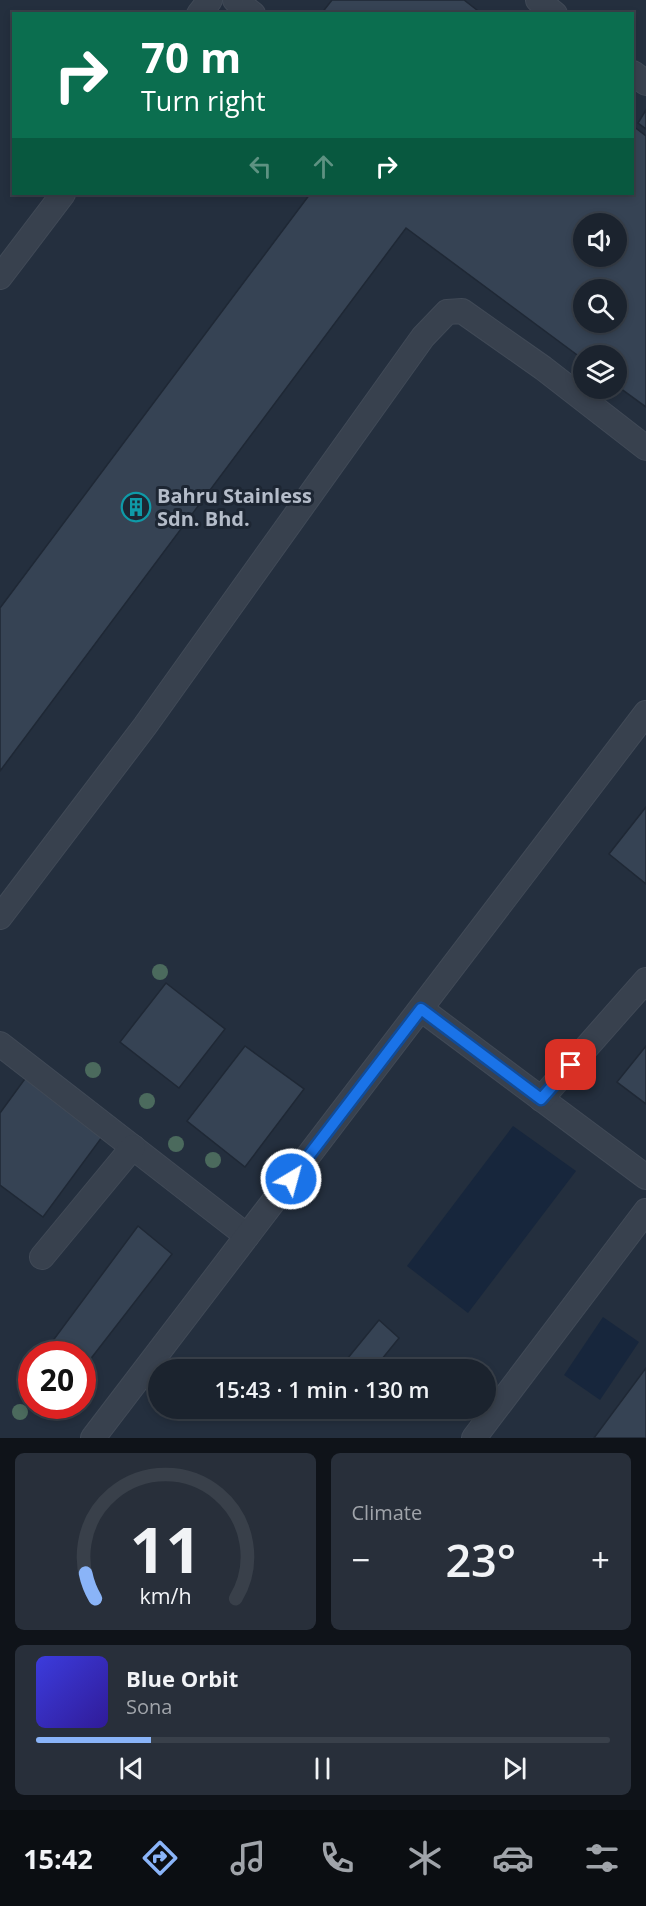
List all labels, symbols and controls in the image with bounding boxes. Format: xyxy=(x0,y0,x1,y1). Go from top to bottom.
text: 70 m xyxy=(141,28,241,85)
icon: right xyxy=(42,36,120,114)
text: Turn right xyxy=(141,82,266,119)
icon: left xyxy=(244,150,277,183)
icon: ahead xyxy=(307,150,340,183)
icon: right xyxy=(370,150,403,183)
map controls xyxy=(573,213,627,399)
button: sound xyxy=(573,213,627,267)
button: search xyxy=(573,279,627,333)
button: layers xyxy=(573,345,627,399)
place label: Bahru Stainless Sdn. Bhd. xyxy=(157,482,312,532)
building icon: Bahru Stainless Sdn. Bhd. xyxy=(120,491,152,523)
pin xyxy=(545,1039,596,1090)
icon: arrive xyxy=(554,1048,587,1081)
position arrow xyxy=(259,1147,323,1211)
speed limit sign: 20 xyxy=(18,1341,96,1419)
text: 15:43 · 1 min · 130 m xyxy=(214,1374,430,1404)
text: Climate xyxy=(352,1499,422,1526)
text: 11 xyxy=(130,1506,201,1591)
text: 23° xyxy=(445,1529,516,1590)
text: − xyxy=(352,1537,370,1582)
text: + xyxy=(591,1537,610,1582)
text: km/h xyxy=(139,1581,191,1610)
text: Blue Orbit xyxy=(126,1663,238,1693)
text: Sona xyxy=(126,1693,172,1720)
icon: previous xyxy=(115,1752,148,1785)
icon: pause xyxy=(306,1752,339,1785)
icon: next xyxy=(498,1752,531,1785)
icon: directions xyxy=(139,1837,181,1879)
icon: music xyxy=(227,1837,269,1879)
icon: phone xyxy=(316,1837,358,1879)
icon: climate xyxy=(404,1837,446,1879)
icon: car xyxy=(492,1837,534,1879)
icon: filters xyxy=(581,1837,623,1879)
text: 15:42 xyxy=(23,1840,93,1877)

